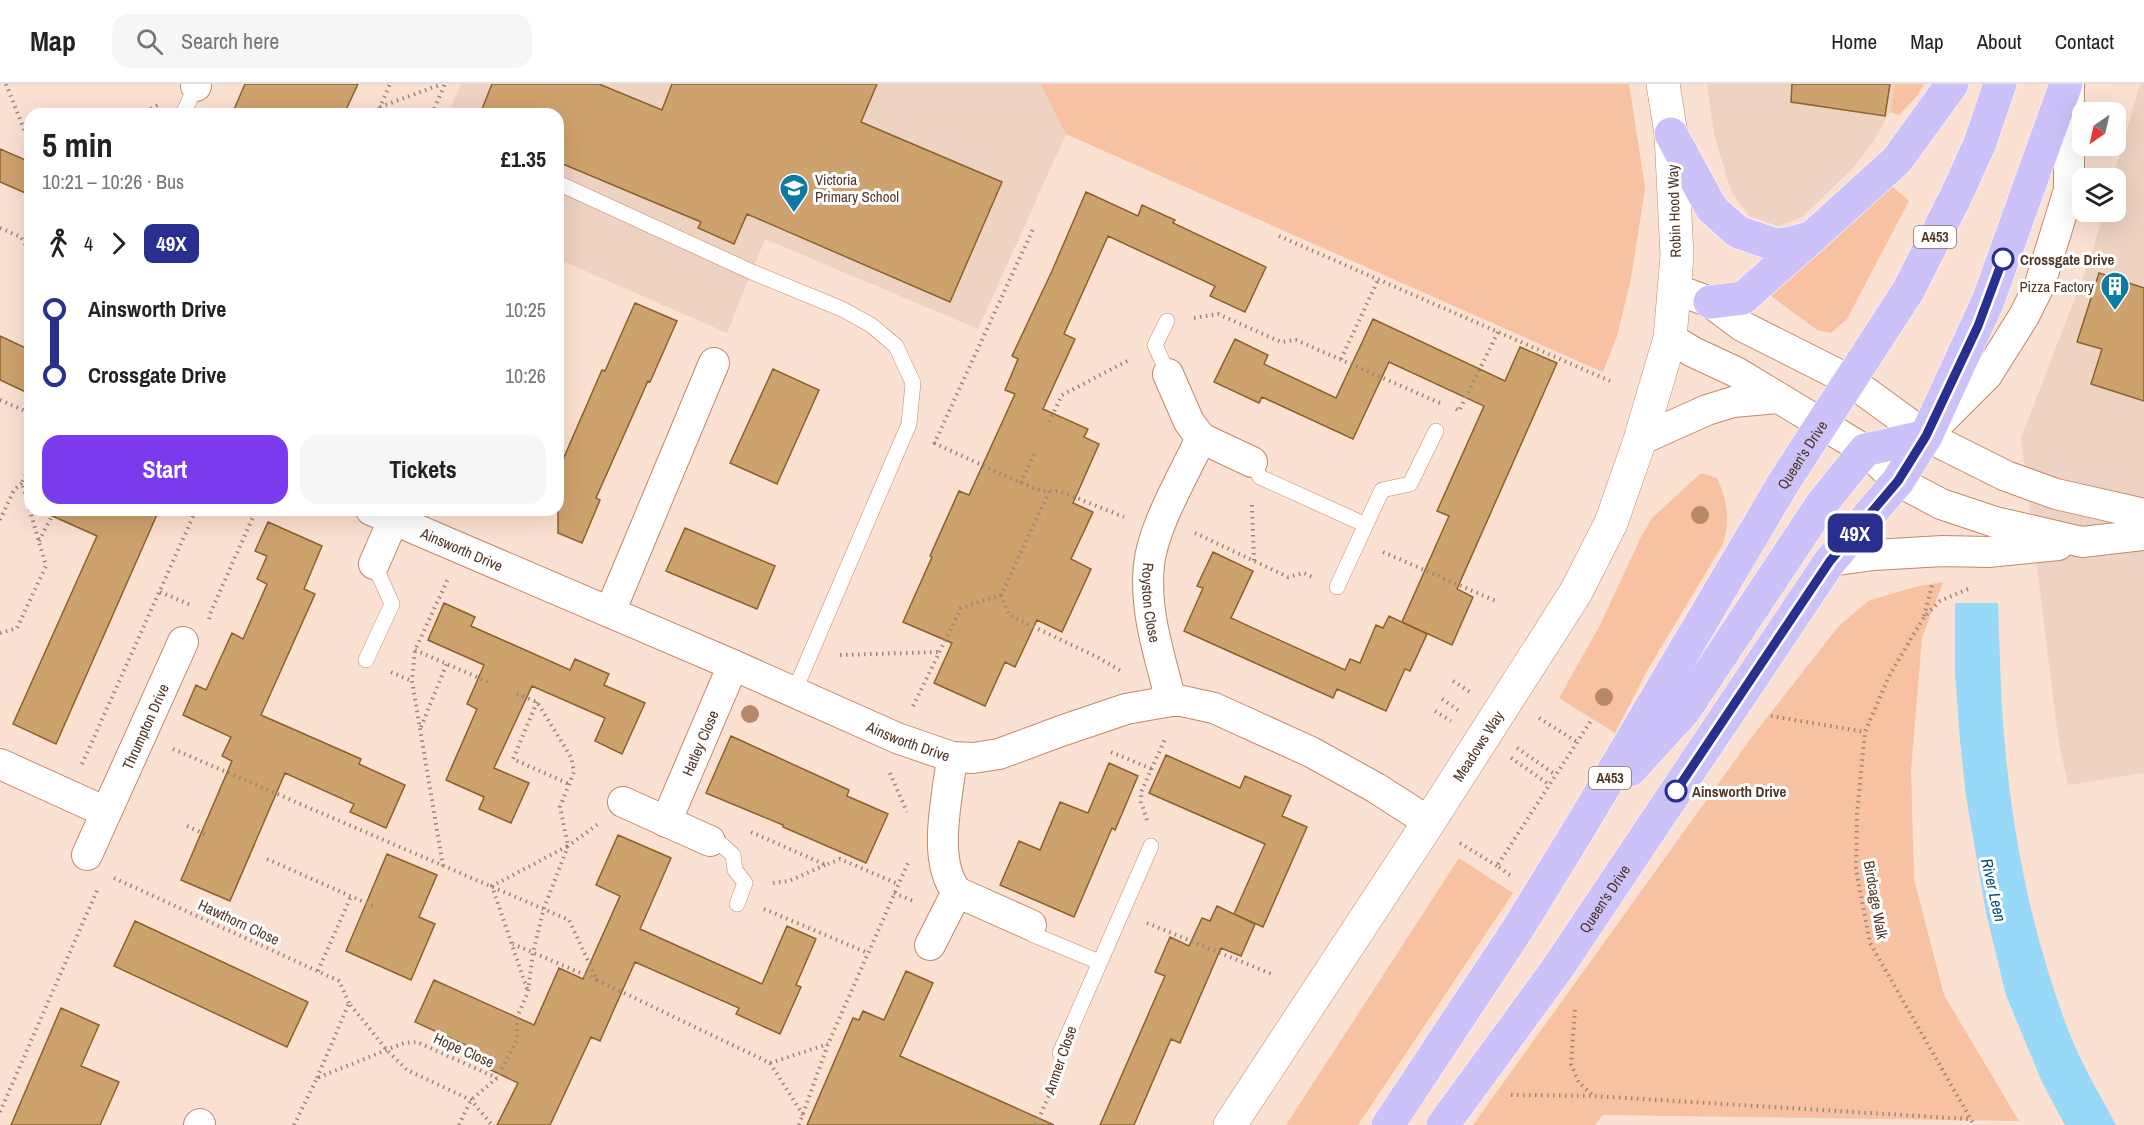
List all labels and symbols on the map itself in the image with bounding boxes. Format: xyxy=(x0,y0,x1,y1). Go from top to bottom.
north arrow xyxy=(2072,102,2126,156)
street label: Robin Hood Way xyxy=(1662,163,1686,258)
place label: Victoria Primary School xyxy=(815,169,899,207)
school or university icon: Victoria Primary School xyxy=(778,172,810,214)
road number: A453 xyxy=(1914,226,1956,248)
marker: Crossgate Drive xyxy=(1992,248,2014,270)
place label: Crossgate Drive xyxy=(2020,249,2114,270)
building icon: Pizza Factory xyxy=(2099,270,2131,312)
place label: Pizza Factory xyxy=(2019,276,2095,297)
street label: Queen's Drive xyxy=(1772,416,1832,493)
line badge: 49X xyxy=(1820,514,1890,552)
street label: Ainsworth Drive xyxy=(417,522,507,576)
street label: Royston Close xyxy=(1138,562,1166,645)
street label: Thrumpton Drive xyxy=(116,680,174,773)
street label: Meadows Way xyxy=(1447,706,1509,785)
street label: Hatley Close xyxy=(676,707,723,779)
street label: Ainsworth Drive xyxy=(862,715,953,766)
road number: A453 xyxy=(1589,767,1631,789)
marker: Ainsworth Drive xyxy=(1665,780,1687,802)
place label: Ainsworth Drive xyxy=(1692,781,1786,802)
water label: River Leen xyxy=(1976,856,2012,924)
street label: Birdcage Walk xyxy=(1859,859,1893,942)
street label: Queen's Drive xyxy=(1574,860,1635,937)
street label: Hawthorn Close xyxy=(195,894,283,950)
street label: Anmer Close xyxy=(1038,1023,1082,1098)
street label: Hope Close xyxy=(430,1027,498,1073)

